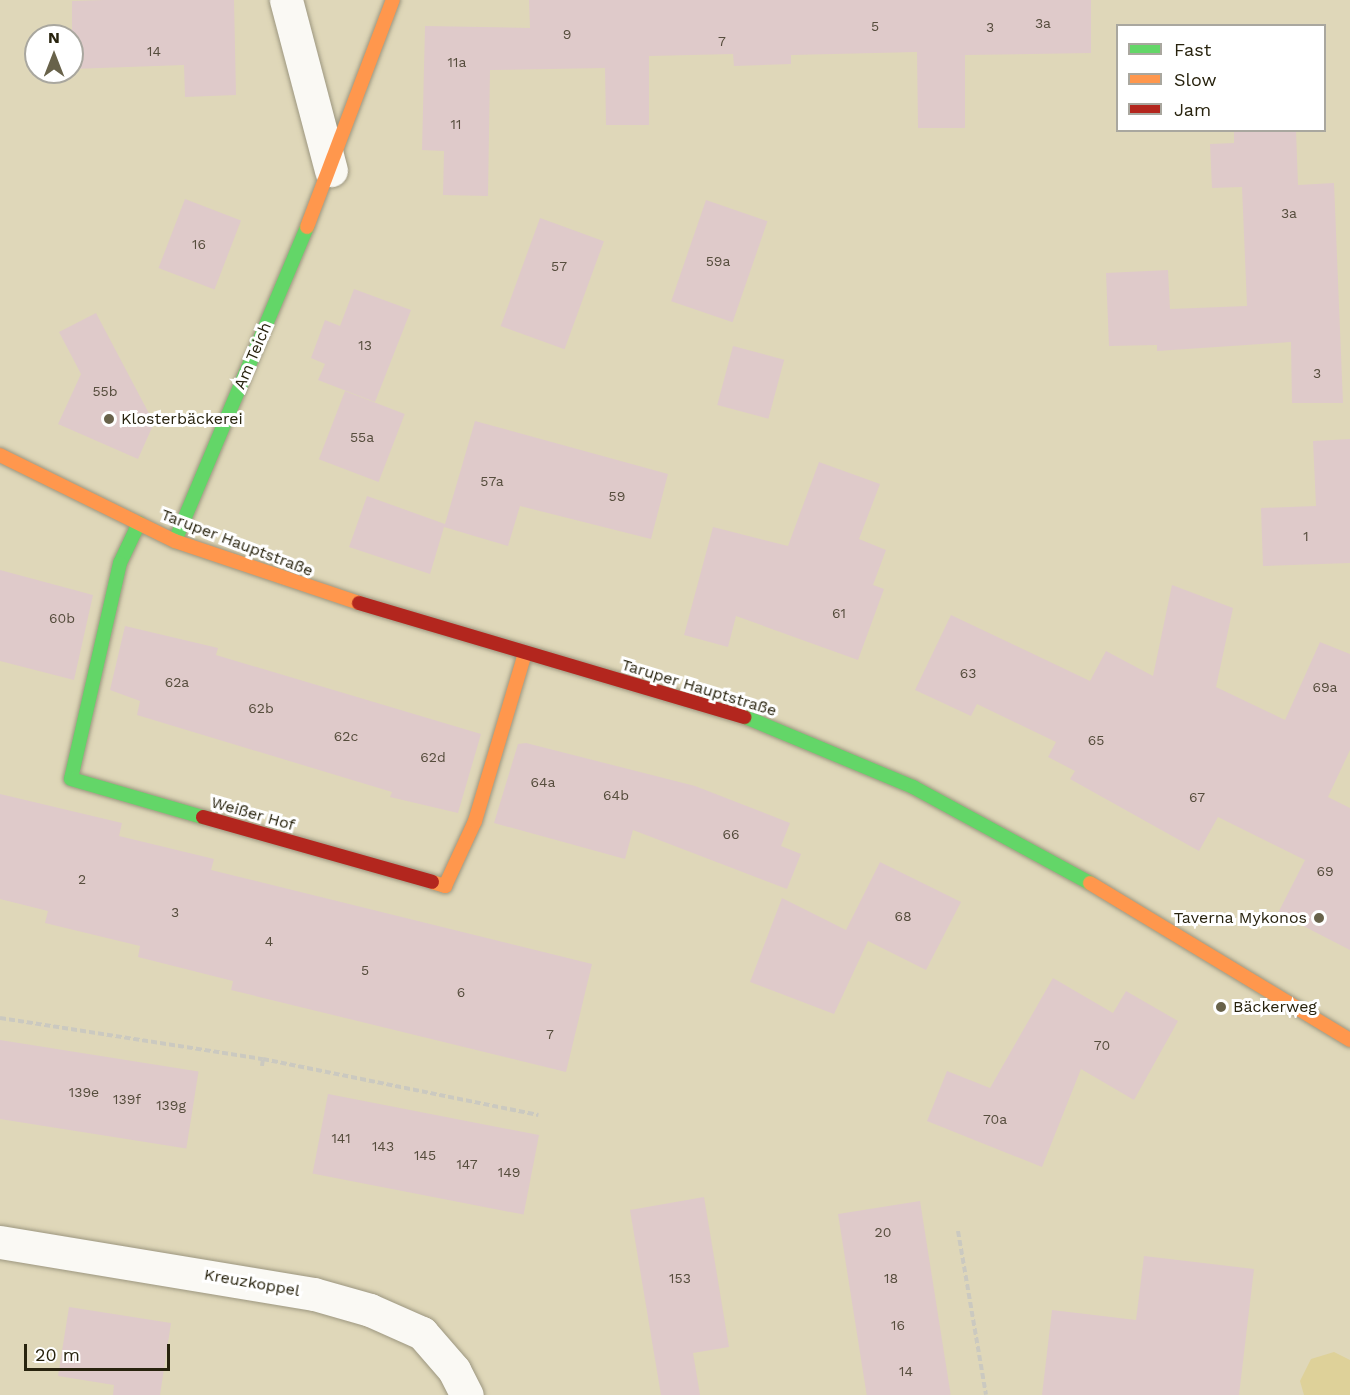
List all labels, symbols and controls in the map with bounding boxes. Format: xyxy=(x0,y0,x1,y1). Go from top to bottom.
house number: 3a xyxy=(1035,15,1051,31)
house number: 5 xyxy=(871,18,879,34)
house number: 3 xyxy=(986,19,994,35)
north arrow xyxy=(24,24,84,84)
legend xyxy=(1116,24,1326,132)
house number: 9 xyxy=(563,26,571,42)
text: N xyxy=(48,28,60,47)
house number: 7 xyxy=(718,33,726,49)
text: Fast xyxy=(1174,39,1211,60)
house number: 14 xyxy=(147,43,161,59)
house number: 11a xyxy=(448,54,466,70)
text: Slow xyxy=(1174,69,1217,90)
text: Jam xyxy=(1174,99,1211,120)
house number: 11 xyxy=(451,116,461,132)
house number: 3a xyxy=(1281,205,1297,221)
house number: 16 xyxy=(192,236,206,252)
house number: 59a xyxy=(706,253,730,269)
house number: 57 xyxy=(551,258,567,274)
street label: Am Teich xyxy=(230,319,276,393)
house number: 13 xyxy=(358,337,372,353)
house number: 3 xyxy=(1313,365,1321,381)
house number: 55b xyxy=(92,383,118,399)
place label: Klosterbäckerei xyxy=(121,409,243,429)
marker: Klosterbäckerei xyxy=(102,412,116,426)
house number: 55a xyxy=(350,429,374,445)
house number: 57a xyxy=(480,473,504,489)
house number: 59 xyxy=(609,488,625,504)
street label: Taruper Hauptstraße xyxy=(158,505,316,581)
house number: 1 xyxy=(1303,528,1309,544)
house number: 61 xyxy=(832,605,846,621)
house number: 60b xyxy=(49,610,75,626)
street label: Taruper Hauptstraße xyxy=(619,655,779,721)
house number: 63 xyxy=(960,665,976,681)
house number: 62a xyxy=(165,674,189,690)
house number: 69a xyxy=(1312,679,1338,695)
house number: 62b xyxy=(248,700,274,716)
house number: 62c xyxy=(334,728,358,744)
house number: 65 xyxy=(1088,732,1104,748)
house number: 62d xyxy=(420,749,446,765)
house number: 64a xyxy=(531,774,555,790)
house number: 64b xyxy=(603,787,629,803)
house number: 67 xyxy=(1189,789,1205,805)
street label: Weißer Hof xyxy=(209,793,297,835)
house number: 66 xyxy=(722,826,740,842)
house number: 69 xyxy=(1316,863,1334,879)
house number: 2 xyxy=(78,871,86,887)
house number: 3 xyxy=(171,904,179,920)
house number: 68 xyxy=(894,908,912,924)
place label: Taverna Mykonos xyxy=(1173,908,1307,928)
marker: Taverna Mykonos xyxy=(1312,911,1326,925)
house number: 4 xyxy=(265,933,273,949)
house number: 5 xyxy=(361,962,369,978)
house number: 6 xyxy=(457,984,465,1000)
place label: Bäckerweg xyxy=(1233,997,1317,1017)
marker: Bäckerweg xyxy=(1214,1000,1228,1014)
house number: 7 xyxy=(546,1026,554,1042)
house number: 70 xyxy=(1094,1037,1110,1053)
house number: 139e xyxy=(69,1084,99,1100)
house number: 139f xyxy=(113,1091,141,1107)
house number: 139g xyxy=(156,1097,186,1113)
house number: 70a xyxy=(983,1111,1007,1127)
house number: 141 xyxy=(331,1130,351,1146)
house number: 143 xyxy=(372,1138,394,1154)
house number: 145 xyxy=(414,1147,436,1163)
house number: 147 xyxy=(456,1156,478,1172)
house number: 149 xyxy=(498,1164,520,1180)
house number: 20 xyxy=(875,1224,891,1240)
street label: Kreuzkoppel xyxy=(203,1265,301,1301)
house number: 153 xyxy=(669,1270,691,1286)
house number: 18 xyxy=(884,1270,898,1286)
house number: 16 xyxy=(891,1317,905,1333)
scale bar xyxy=(27,1332,172,1370)
text: 20 m xyxy=(35,1344,80,1365)
house number: 14 xyxy=(899,1363,913,1379)

